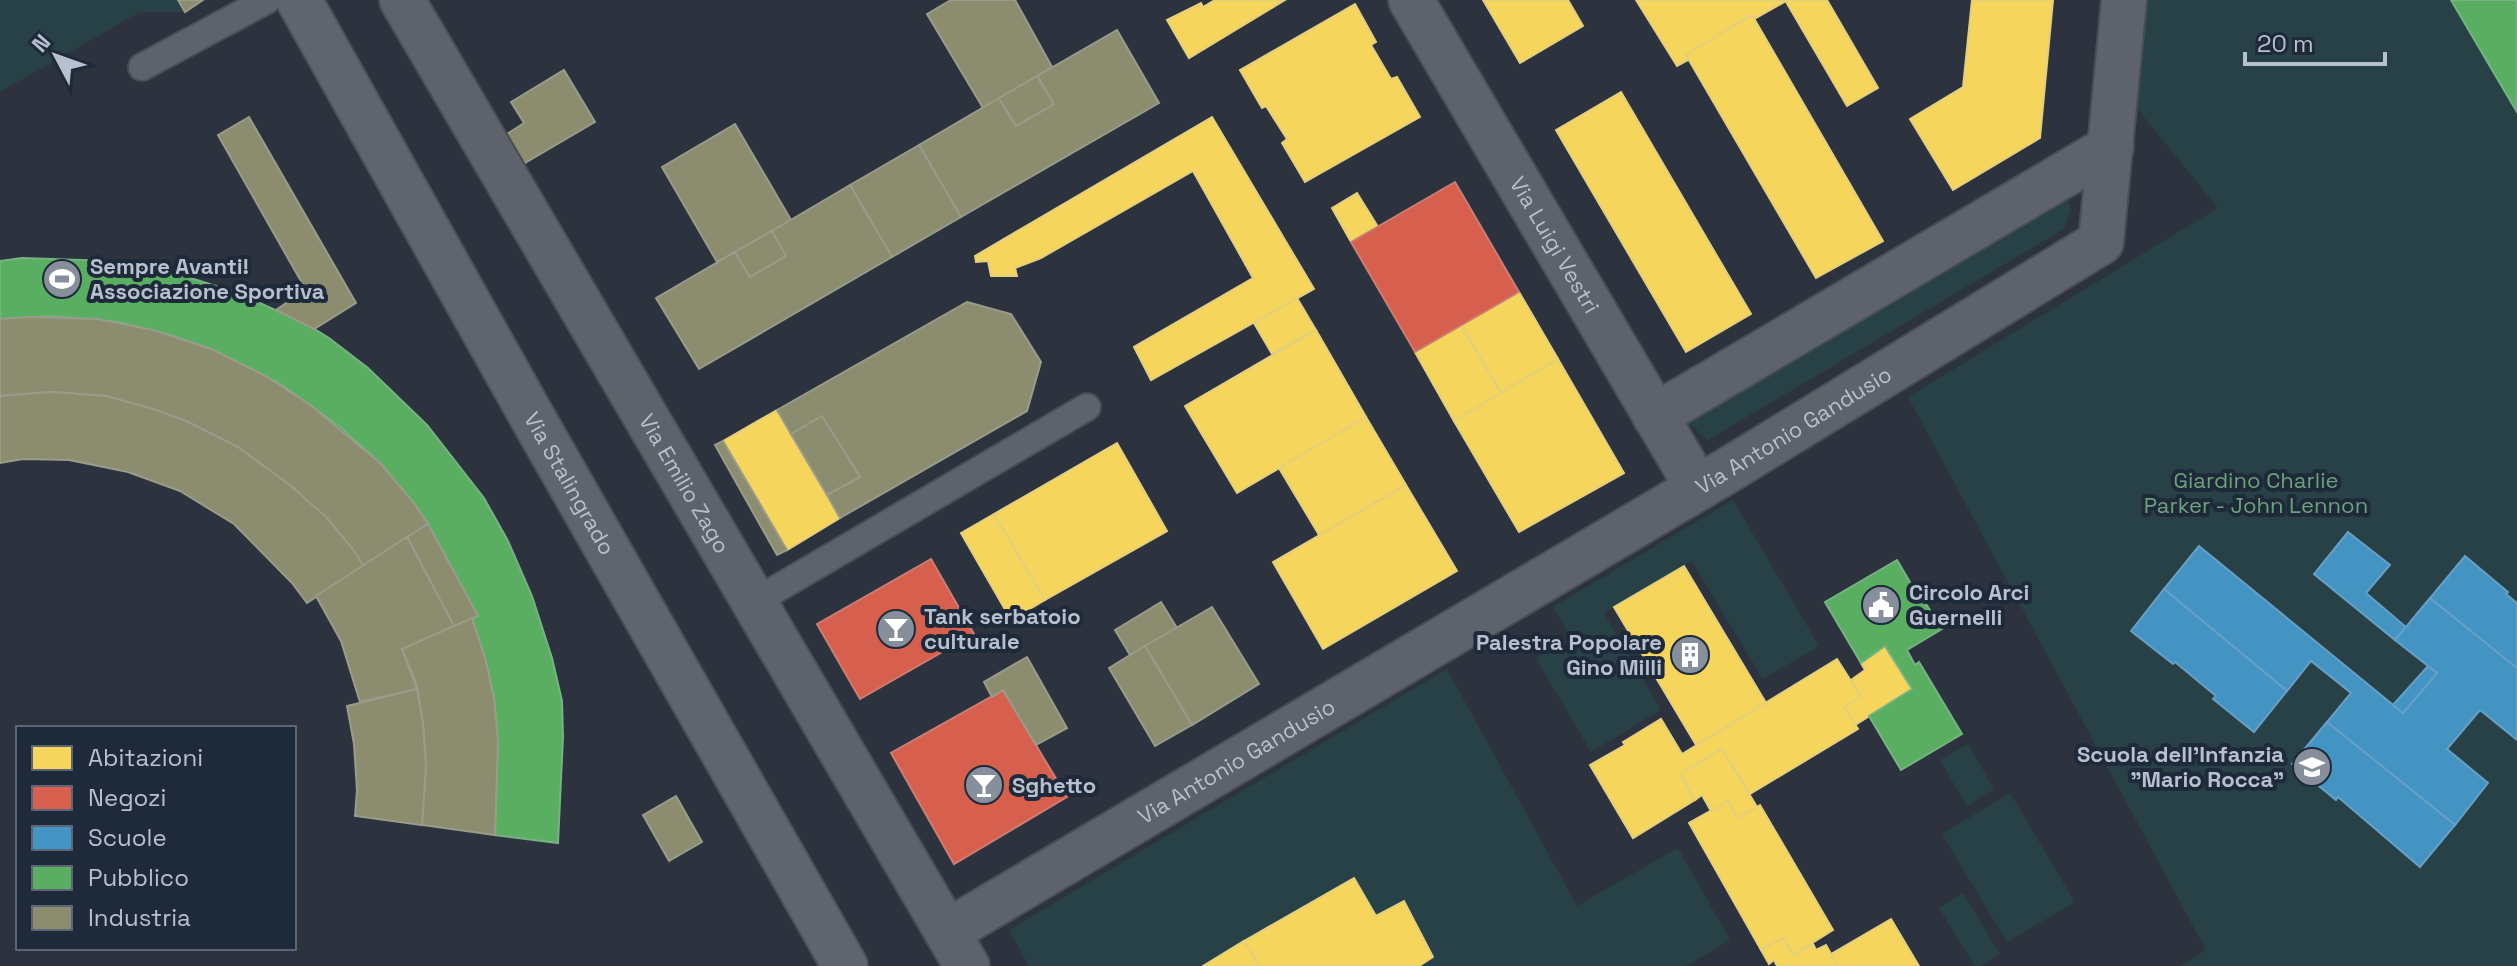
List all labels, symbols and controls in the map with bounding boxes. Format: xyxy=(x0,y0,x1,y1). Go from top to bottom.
north arrow xyxy=(16,16,96,96)
scale bar xyxy=(2245,16,2385,66)
text: N xyxy=(26,28,56,58)
text: 20 m xyxy=(2257,28,2314,59)
street label: Via Luigi Vestri xyxy=(1504,171,1606,318)
place label: Sempre Avanti! Associazione Sportiva xyxy=(90,252,325,305)
sports icon: Sempre Avanti! Associazione Sportiva xyxy=(41,258,83,300)
street label: Via Antonio Gandusio xyxy=(1690,360,1896,500)
street label: Via Stalingrado xyxy=(518,407,622,560)
street label: Via Emilio Zago xyxy=(633,409,736,558)
park label: Giardino Charlie Parker - John Lennon xyxy=(2144,466,2368,519)
place label: Circolo Arci Guernelli xyxy=(1909,578,2029,631)
public building icon: Circolo Arci Guernelli xyxy=(1860,584,1902,626)
place label: Tank serbatoio culturale xyxy=(924,602,1081,655)
bar icon: Tank serbatoio culturale xyxy=(875,608,917,650)
place label: Palestra Popolare Gino Milli xyxy=(1476,628,1662,681)
building icon: Palestra Popolare Gino Milli xyxy=(1669,634,1711,676)
street label: Via Antonio Gandusio xyxy=(1132,692,1340,830)
legend xyxy=(16,726,296,950)
place label: Scuola dell'Infanzia "Mario Rocca" xyxy=(2077,740,2284,793)
text: Abitazioni xyxy=(88,742,203,773)
school or university icon: Scuola dell'Infanzia "Mario Rocca" xyxy=(2291,746,2333,788)
bar icon: Sghetto xyxy=(963,764,1005,806)
place label: Sghetto xyxy=(1012,771,1096,799)
text: Negozi xyxy=(88,782,166,813)
text: Scuole xyxy=(88,822,167,853)
text: Pubblico xyxy=(88,862,189,893)
text: Industria xyxy=(88,902,191,933)

